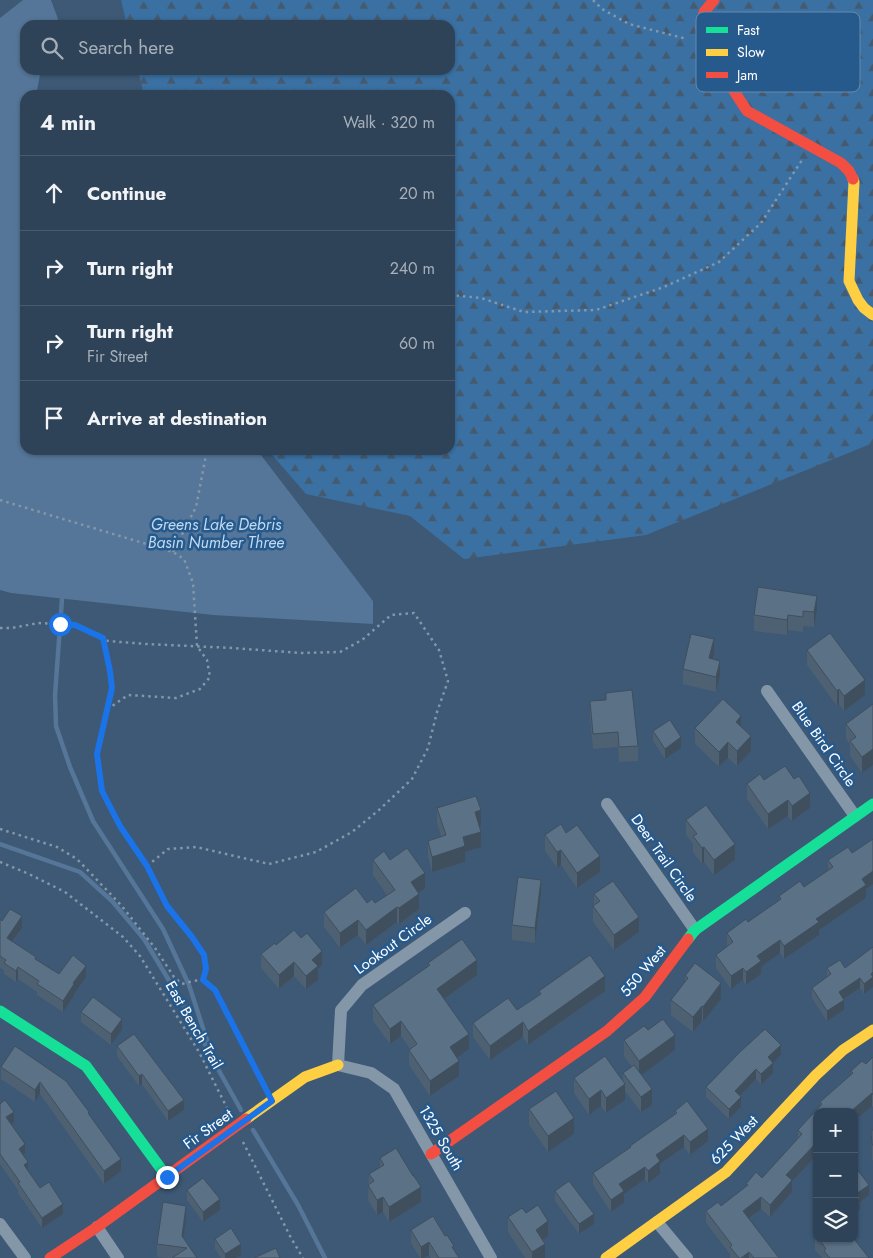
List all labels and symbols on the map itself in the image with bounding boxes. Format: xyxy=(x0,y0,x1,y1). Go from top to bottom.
legend xyxy=(696,12,860,92)
text: Fast xyxy=(737,20,760,40)
text: Slow xyxy=(737,42,765,62)
text: Jam xyxy=(735,65,758,85)
water label: Greens Lake Debris Basin Number Three xyxy=(148,513,284,554)
route start xyxy=(49,613,72,636)
street label: Blue Bird Circle xyxy=(786,697,862,791)
street label: Deer Trail Circle xyxy=(626,810,703,907)
street label: Lookout Circle xyxy=(350,908,437,980)
street label: 550 West xyxy=(615,940,671,1002)
street label: East Bench Trail xyxy=(160,977,228,1073)
street label: 1325 South xyxy=(413,1101,469,1175)
street label: Fir Street xyxy=(179,1103,238,1155)
street label: 625 West xyxy=(705,1110,763,1170)
route end xyxy=(156,1166,179,1189)

